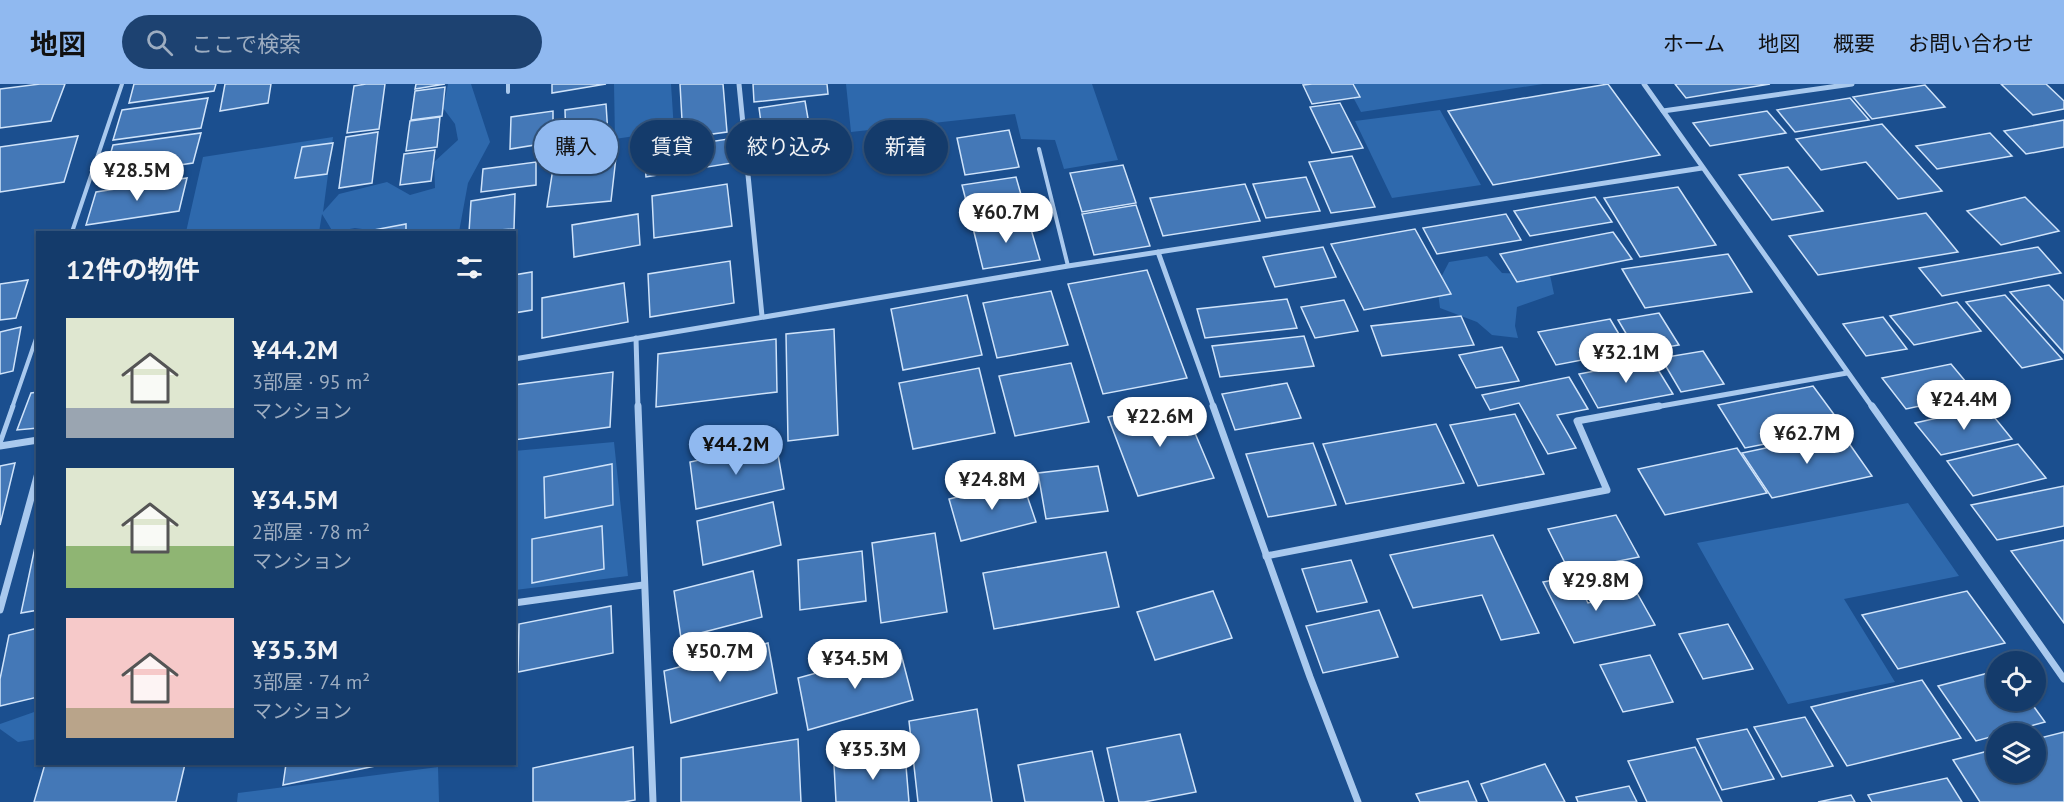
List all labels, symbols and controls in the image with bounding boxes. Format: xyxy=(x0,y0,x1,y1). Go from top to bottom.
search box xyxy=(122,15,542,69)
text: 地図 xyxy=(30,25,86,62)
icon: search xyxy=(143,26,176,59)
text: ここで検索 xyxy=(191,30,301,58)
text: ホーム xyxy=(1663,30,1725,57)
text: 地図 xyxy=(1758,30,1800,57)
text: 概要 xyxy=(1833,30,1875,57)
text: お問い合わせ xyxy=(1908,30,2034,57)
chip: 購入 xyxy=(534,120,618,174)
chip: 賃貸 xyxy=(630,120,714,174)
chip: 絞り込み xyxy=(726,120,852,174)
chip: 新着 xyxy=(864,120,948,174)
pin: ¥28.5M xyxy=(88,151,186,202)
text: ¥28.5M xyxy=(104,157,170,183)
pin: ¥60.7M xyxy=(957,193,1055,244)
text: ¥60.7M xyxy=(973,199,1039,225)
icon: filters xyxy=(453,251,486,284)
text: 12件の物件 xyxy=(66,253,199,286)
text: ¥44.2M xyxy=(252,333,338,366)
pin: ¥32.1M xyxy=(1577,333,1675,384)
text: ¥32.1M xyxy=(1593,339,1659,365)
icon: home xyxy=(114,342,186,414)
text: 3部屋 · 95 m² xyxy=(252,369,370,395)
pin: ¥24.4M xyxy=(1915,380,2013,431)
text: ¥24.4M xyxy=(1931,386,1997,412)
pin: ¥22.6M xyxy=(1111,397,1209,448)
text: マンション xyxy=(252,398,352,424)
text: ¥22.6M xyxy=(1127,403,1193,429)
pin: ¥62.7M xyxy=(1758,414,1856,465)
text: ¥62.7M xyxy=(1774,420,1840,446)
pin: ¥44.2M xyxy=(687,425,785,476)
text: ¥44.2M xyxy=(703,431,769,457)
pin: ¥24.8M xyxy=(943,460,1041,511)
text: ¥24.8M xyxy=(959,466,1025,492)
text: ¥34.5M xyxy=(252,483,338,516)
icon: home xyxy=(114,492,186,564)
text: 2部屋 · 78 m² xyxy=(252,519,370,545)
text: マンション xyxy=(252,548,352,574)
pin: ¥29.8M xyxy=(1547,561,1645,612)
text: ¥29.8M xyxy=(1563,567,1629,593)
pin: ¥50.7M xyxy=(671,632,769,683)
text: ¥35.3M xyxy=(252,633,338,666)
text: ¥50.7M xyxy=(687,638,753,664)
pin: ¥34.5M xyxy=(806,639,904,690)
icon: home xyxy=(114,642,186,714)
text: ¥34.5M xyxy=(822,645,888,671)
map controls xyxy=(1986,651,2046,783)
button: locate xyxy=(1986,651,2046,711)
text: 3部屋 · 74 m² xyxy=(252,669,370,695)
text: マンション xyxy=(252,698,352,724)
button: layers xyxy=(1986,723,2046,783)
pin: ¥35.3M xyxy=(824,730,922,781)
text: ¥35.3M xyxy=(840,736,906,762)

